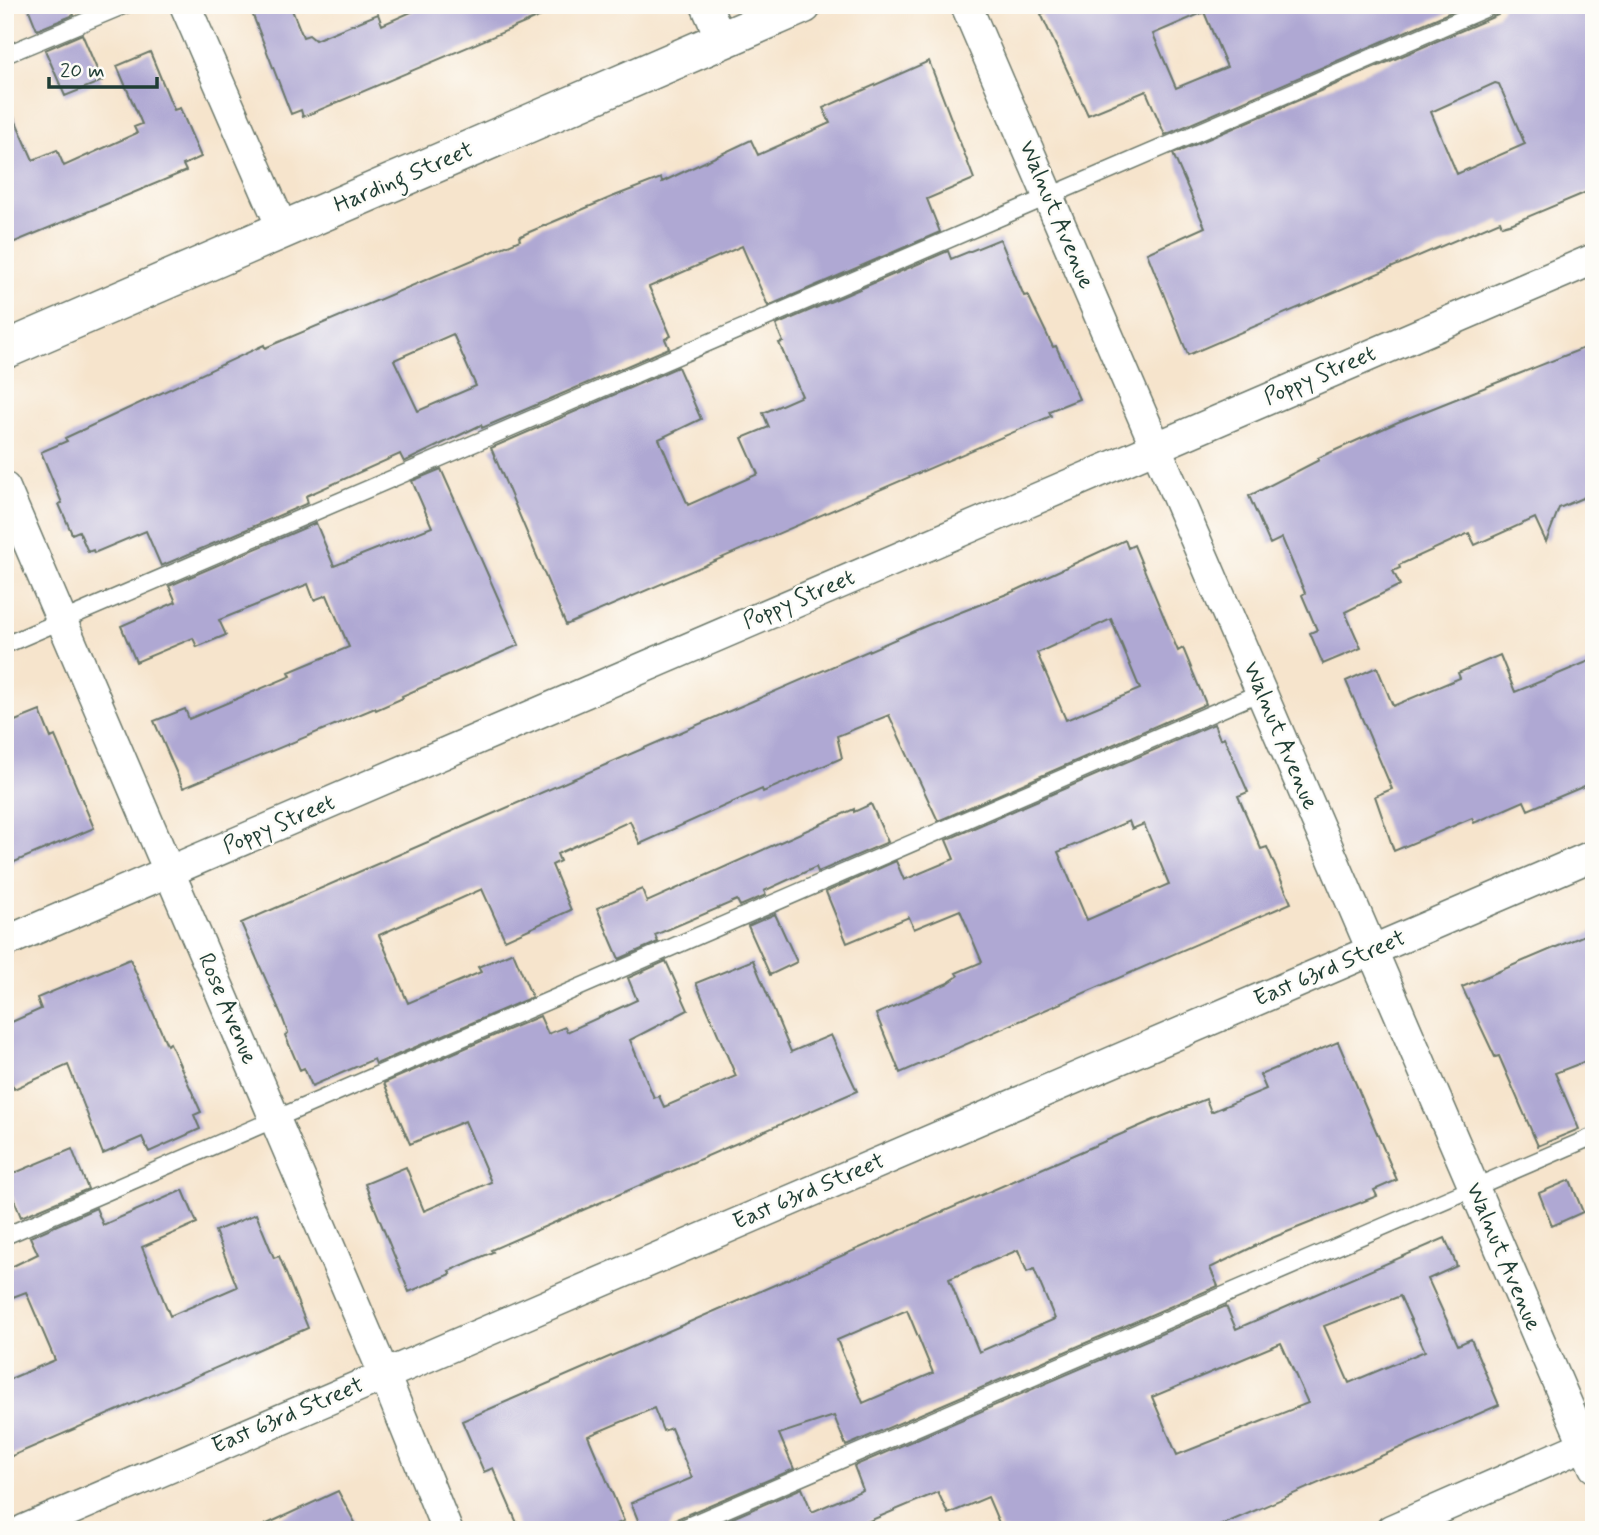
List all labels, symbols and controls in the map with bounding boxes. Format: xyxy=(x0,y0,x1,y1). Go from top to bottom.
scale bar xyxy=(49,46,158,90)
text: 20 m xyxy=(60,57,105,85)
street label: Harding Street xyxy=(330,135,479,223)
street label: Walnut Avenue xyxy=(1011,136,1101,294)
street label: Poppy Street xyxy=(1259,339,1381,413)
street label: Poppy Street xyxy=(738,563,860,637)
street label: Walnut Avenue xyxy=(1235,657,1325,815)
street label: Poppy Street xyxy=(218,788,340,862)
street label: East 63rd Street xyxy=(1249,923,1411,1015)
street label: Rose Avenue xyxy=(190,949,264,1069)
street label: East 63rd Street xyxy=(728,1146,890,1238)
street label: Walnut Avenue xyxy=(1458,1178,1548,1336)
street label: East 63rd Street xyxy=(207,1370,369,1462)

